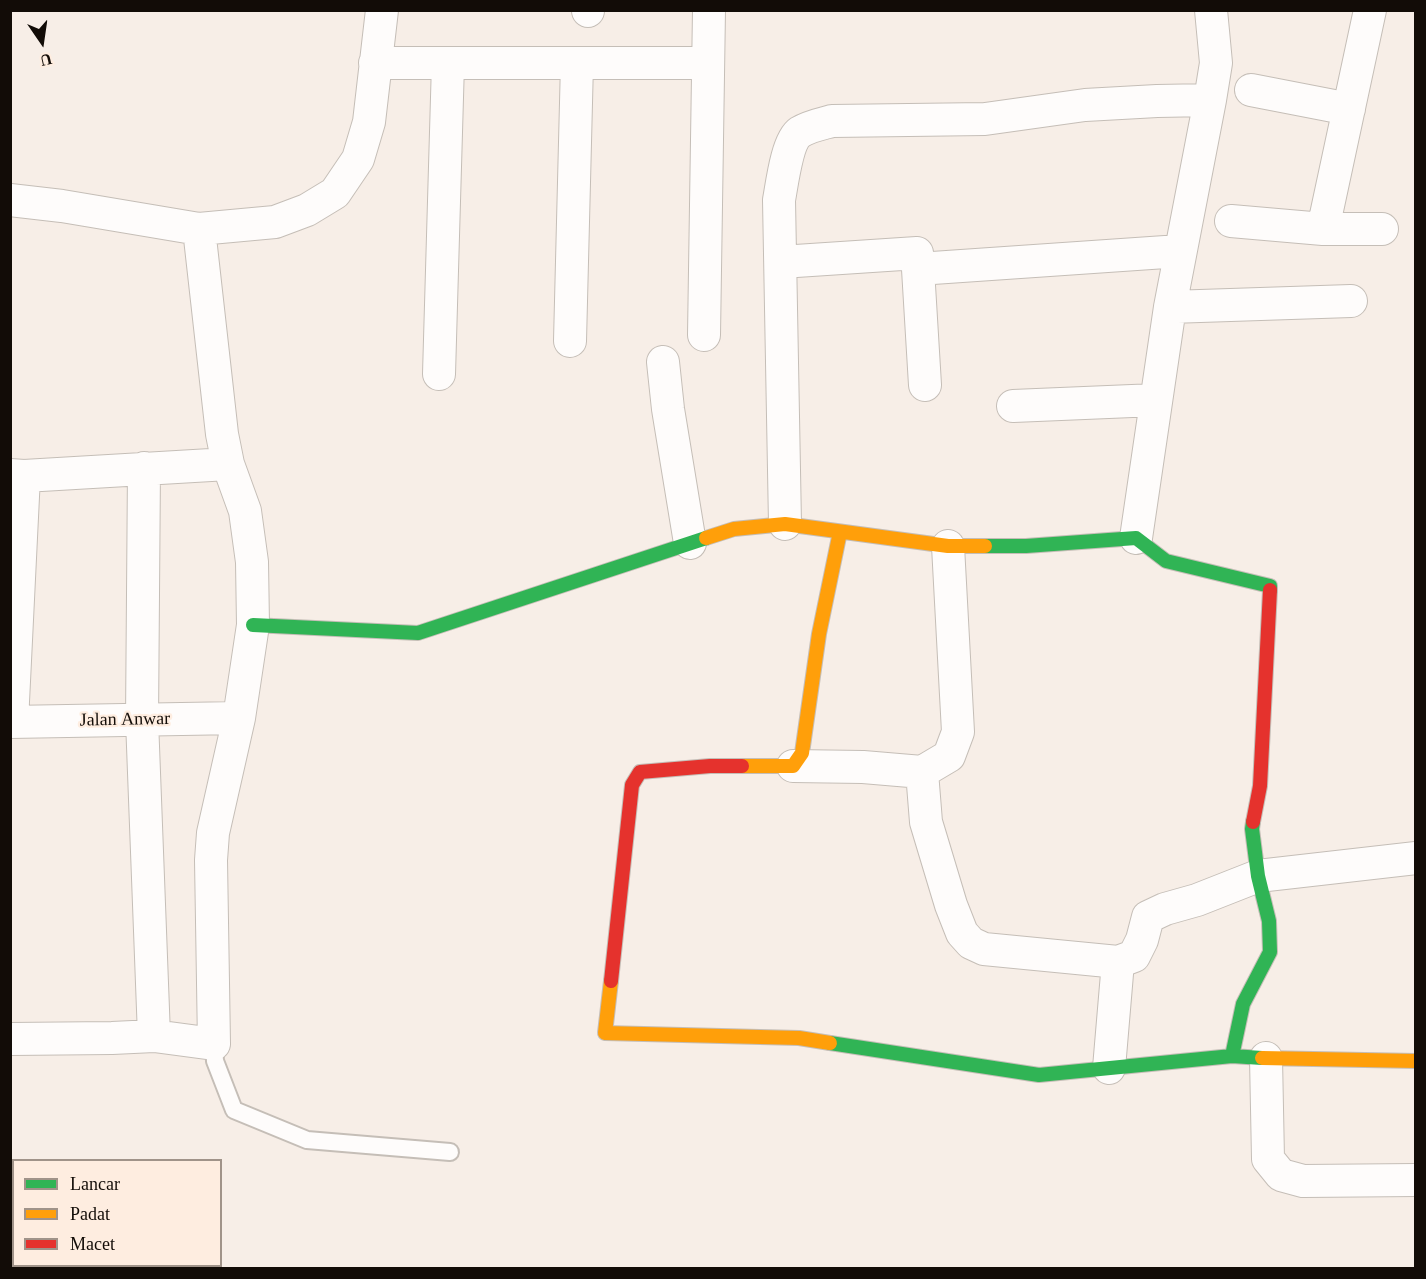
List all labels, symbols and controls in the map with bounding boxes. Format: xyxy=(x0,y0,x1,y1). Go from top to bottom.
north arrow xyxy=(12,12,72,72)
text: U xyxy=(39,50,54,70)
street label: Jalan Anwar xyxy=(80,708,170,732)
legend xyxy=(12,1159,222,1267)
text: Lancar xyxy=(70,1174,120,1194)
text: Padat xyxy=(70,1204,110,1224)
text: Macet xyxy=(70,1234,115,1254)

